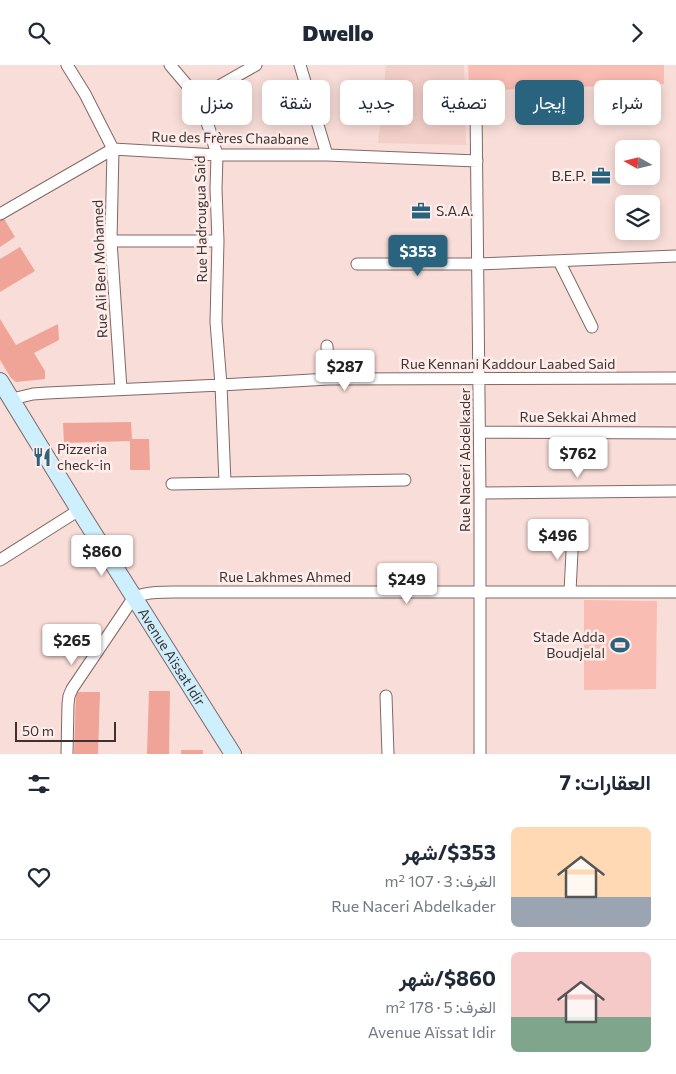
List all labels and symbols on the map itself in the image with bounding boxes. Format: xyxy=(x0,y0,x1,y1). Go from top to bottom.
street label: Rue des Frères Chaabane xyxy=(151,128,309,147)
north arrow xyxy=(615,140,660,185)
street label: Rue Hadrougua Said xyxy=(191,155,210,283)
office icon: B.E.P. xyxy=(590,165,612,187)
place label: B.E.P. xyxy=(551,167,586,184)
street label: Rue Ali Ben Mohamed xyxy=(89,199,110,339)
office icon: S.A.A. xyxy=(410,200,432,222)
place label: S.A.A. xyxy=(436,202,473,219)
pin: $353 xyxy=(388,235,448,277)
pin: $287 xyxy=(315,349,375,392)
street label: Rue Kennani Kaddour Laabed Said xyxy=(401,355,615,372)
street label: Rue Naceri Abdelkader xyxy=(456,388,473,532)
street label: Rue Sekkai Ahmed xyxy=(520,408,636,425)
pin: $762 xyxy=(548,437,608,479)
place label: Pizzeria check-in xyxy=(57,440,111,473)
restaurant icon: Pizzeria check-in xyxy=(31,446,53,468)
pin: $496 xyxy=(528,519,588,561)
pin: $860 xyxy=(72,535,132,577)
pin: $249 xyxy=(377,563,437,605)
street label: Rue Lakhmes Ahmed xyxy=(219,568,351,585)
street label: Avenue Aïssat Idir xyxy=(135,605,210,709)
pin: $265 xyxy=(42,623,102,666)
place label: Stade Adda Boudjelal xyxy=(533,628,605,661)
sports icon: Stade Adda Boudjelal xyxy=(609,634,631,656)
scale bar xyxy=(15,719,116,742)

